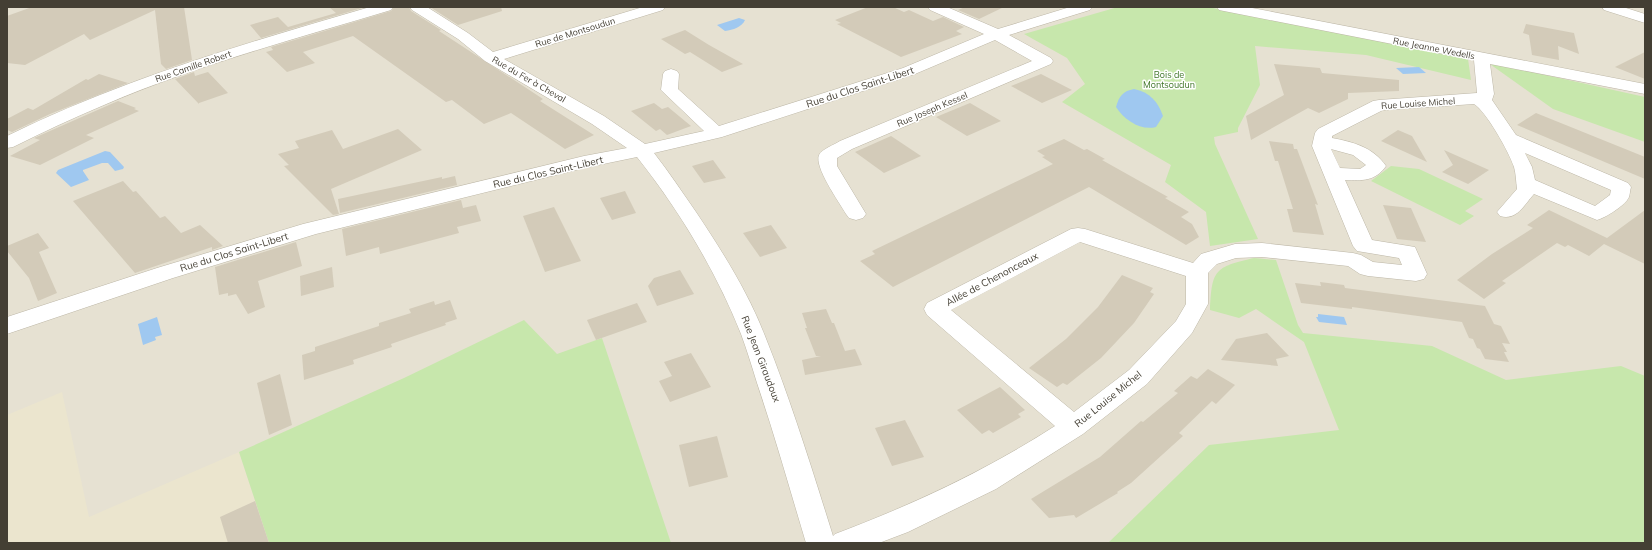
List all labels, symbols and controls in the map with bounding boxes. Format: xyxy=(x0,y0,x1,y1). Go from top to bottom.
street label: Rue de Montsoudun xyxy=(534,15,616,49)
street label: Rue Jeanne Wedells xyxy=(1392,35,1476,61)
street label: Rue Camille Robert xyxy=(153,48,233,84)
street label: Rue du Fer à Cheval xyxy=(490,53,568,105)
street label: Rue du Clos Saint-Libert xyxy=(805,63,916,111)
park label: Bois de Montsoudun xyxy=(1143,69,1195,90)
street label: Rue Joseph Kessel xyxy=(895,89,969,129)
street label: Rue Louise Michel xyxy=(1381,95,1455,111)
street label: Rue du Clos Saint-Libert xyxy=(492,153,605,191)
street label: Rue du Clos Saint-Libert xyxy=(178,229,290,275)
street label: Allée de Chenonceaux xyxy=(944,249,1041,309)
street label: Rue Jean Giraudoux xyxy=(738,314,784,405)
street label: Rue Louise Michel xyxy=(1072,368,1144,430)

